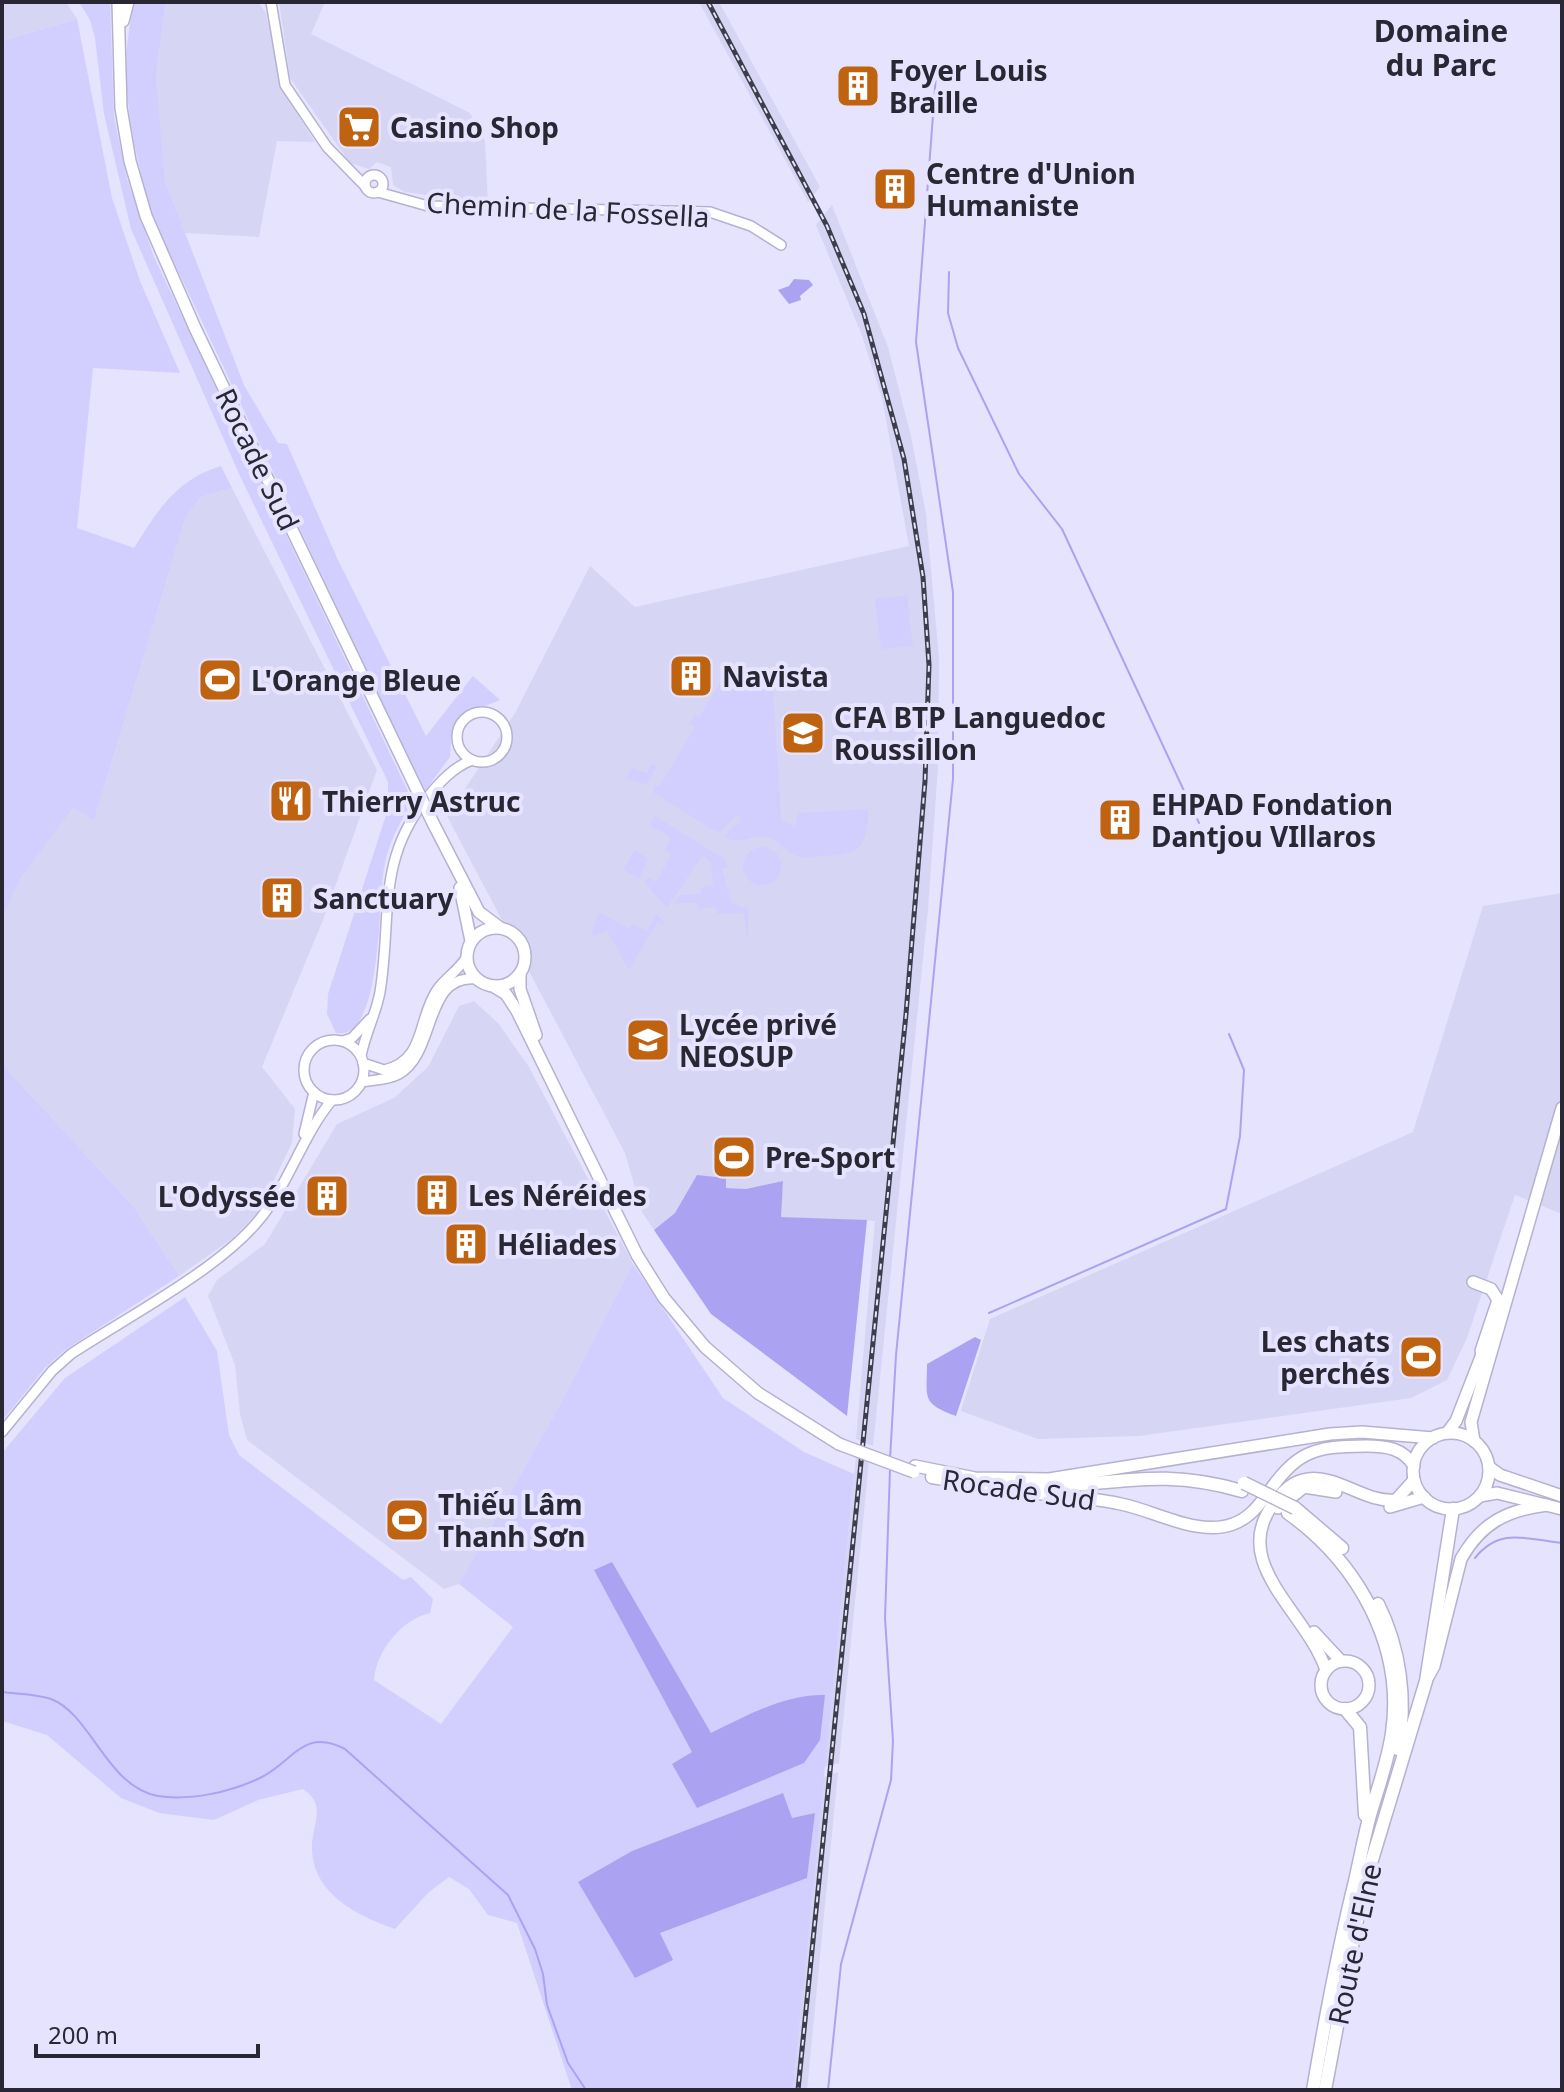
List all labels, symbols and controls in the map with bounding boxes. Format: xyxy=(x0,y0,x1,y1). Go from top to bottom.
district label: Domaine du Parc xyxy=(1374,10,1508,85)
place label: Foyer Louis Braille xyxy=(889,51,1048,121)
building icon: Foyer Louis Braille xyxy=(834,62,882,110)
supermarket icon: Casino Shop xyxy=(335,103,383,151)
place label: Casino Shop xyxy=(390,108,559,146)
place label: Centre d'Union Humaniste xyxy=(926,154,1136,224)
building icon: Centre d'Union Humaniste xyxy=(871,165,919,213)
street label: Chemin de la Fossella xyxy=(425,183,711,235)
street label: Rocade Sud xyxy=(207,382,309,536)
building icon: Navista xyxy=(667,652,715,700)
sports icon: L'Orange Bleue xyxy=(196,656,244,704)
place label: Navista xyxy=(722,657,829,695)
place label: L'Orange Bleue xyxy=(251,661,461,699)
place label: CFA BTP Languedoc Roussillon xyxy=(834,698,1106,768)
school or university icon: CFA BTP Languedoc Roussillon xyxy=(779,709,827,757)
restaurant icon: Thierry Astruc xyxy=(267,777,315,825)
place label: Thierry Astruc xyxy=(322,782,521,820)
place label: EHPAD Fondation Dantjou VIllaros xyxy=(1151,785,1393,855)
building icon: EHPAD Fondation Dantjou VIllaros xyxy=(1096,796,1144,844)
building icon: Sanctuary xyxy=(258,874,306,922)
place label: Sanctuary xyxy=(313,879,453,917)
place label: Lycée privé NEOSUP xyxy=(679,1005,837,1075)
school or university icon: Lycée privé NEOSUP xyxy=(624,1016,672,1064)
sports icon: Pre-Sport xyxy=(710,1133,758,1181)
place label: Pre-Sport xyxy=(765,1138,895,1176)
building icon: Les Néréides xyxy=(413,1171,461,1219)
building icon: L'Odyssée xyxy=(303,1172,351,1220)
place label: Les Néréides xyxy=(468,1176,647,1214)
place label: L'Odyssée xyxy=(158,1177,296,1215)
building icon: Héliades xyxy=(442,1220,490,1268)
place label: Héliades xyxy=(497,1225,617,1263)
place label: Les chats perchés xyxy=(1261,1322,1390,1392)
sports icon: Les chats perchés xyxy=(1397,1333,1445,1381)
street label: Rocade Sud xyxy=(940,1459,1098,1519)
place label: Thiếu Lâm Thanh Sơn xyxy=(438,1485,586,1555)
sports icon: Thiếu Lâm Thanh Sơn xyxy=(383,1496,431,1544)
street label: Route d'Elne xyxy=(1318,1860,1390,2028)
scale bar xyxy=(36,2008,258,2058)
text: 200 m xyxy=(48,2018,118,2051)

